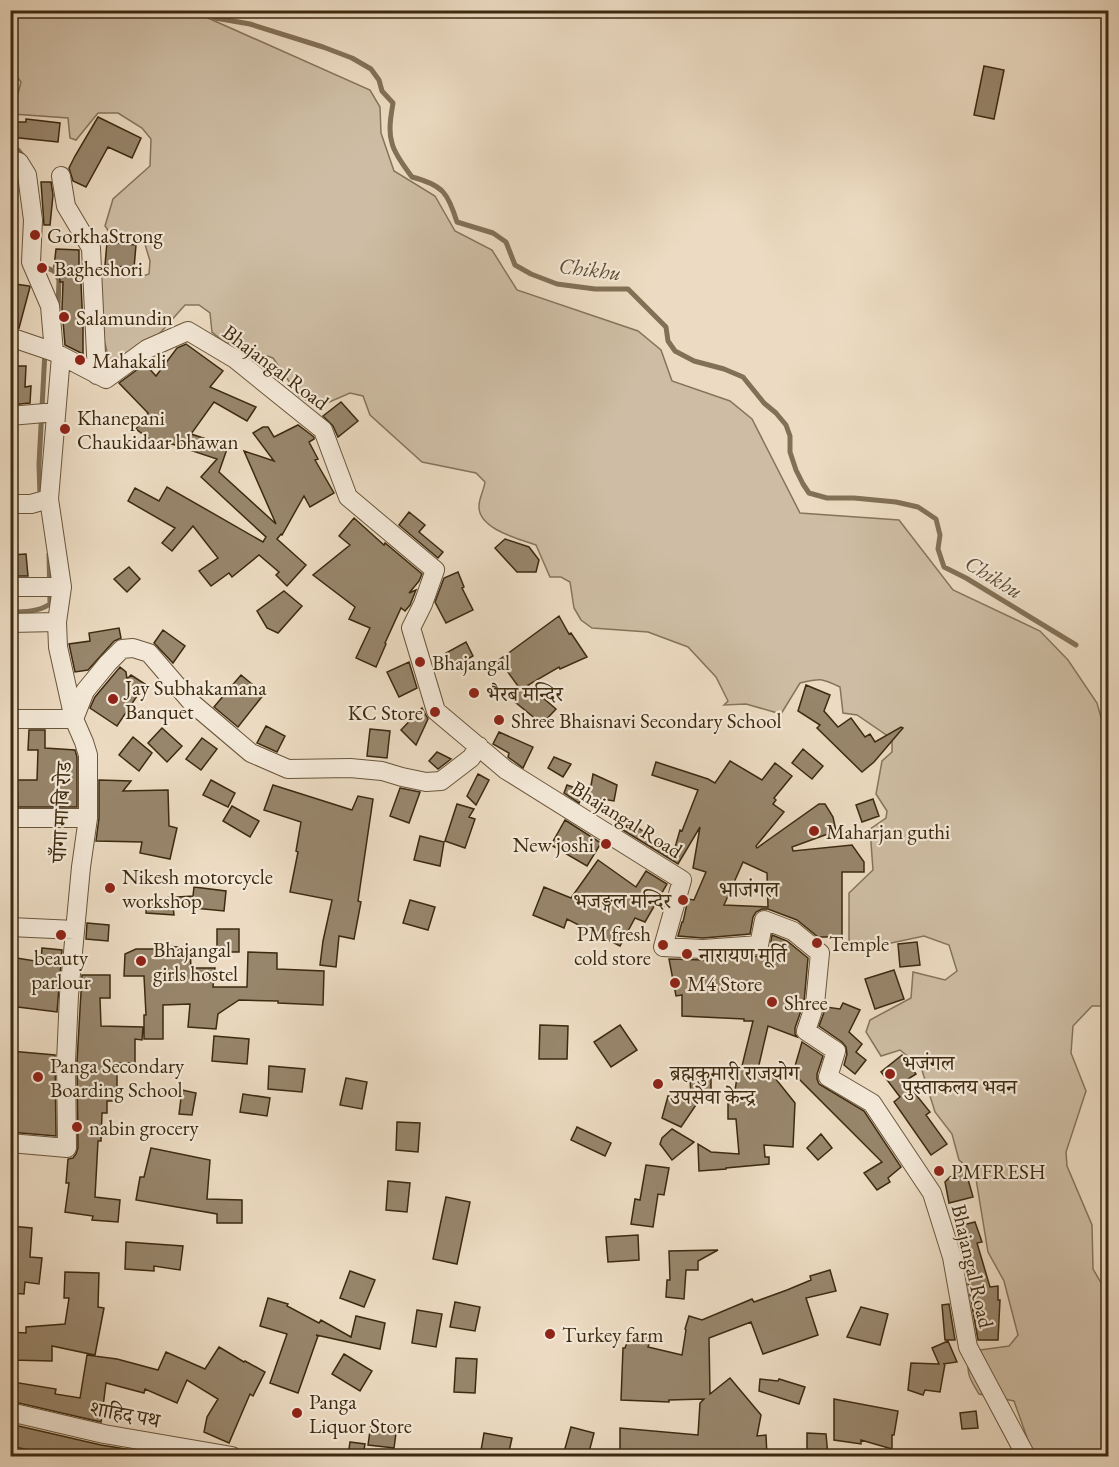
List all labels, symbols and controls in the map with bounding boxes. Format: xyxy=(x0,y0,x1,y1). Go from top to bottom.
place label: GorkhaStrong xyxy=(47,222,164,249)
marker: GorkhaStrong xyxy=(28,228,42,242)
water label: Chikhu xyxy=(557,251,623,287)
place label: Bagheshori xyxy=(54,255,143,282)
marker: Bagheshori xyxy=(35,261,49,275)
place label: Salamundin xyxy=(76,304,173,331)
marker: Salamundin xyxy=(57,310,71,324)
street label: Bhajangal Road xyxy=(217,318,335,416)
place label: Mahakali xyxy=(92,347,167,374)
marker: Mahakali xyxy=(73,353,87,367)
place label: Khanepani Chaukidaar bhawan xyxy=(77,404,239,455)
marker: Khanepani Chaukidaar bhawan xyxy=(58,422,72,436)
water label: Chikhu xyxy=(960,548,1028,606)
place label: Bhajangal xyxy=(432,649,510,676)
marker: Bhajangal xyxy=(413,655,427,669)
place label: Jay Subhakamana Banquet xyxy=(123,674,267,725)
place label: भैरब मन्दिर xyxy=(486,680,564,707)
marker: भैरब मन्दिर xyxy=(467,686,481,700)
marker: Jay Subhakamana Banquet xyxy=(106,692,120,706)
place label: KC Store xyxy=(348,699,423,726)
marker: KC Store xyxy=(428,705,442,719)
place label: Shree Bhaisnavi Secondary School xyxy=(511,707,781,734)
marker: Shree Bhaisnavi Secondary School xyxy=(492,713,506,727)
street label: पाँगा मा बि रोड xyxy=(45,760,77,864)
street label: Bhajangal Road xyxy=(566,774,688,864)
place label: Maharjan guthi xyxy=(826,818,950,845)
marker: Maharjan guthi xyxy=(807,824,821,838)
place label: New joshi xyxy=(513,831,594,858)
marker: New joshi xyxy=(599,837,613,851)
place label: Nikesh motorcycle workshop xyxy=(122,863,273,914)
district label: भाजंगल xyxy=(719,875,781,904)
marker: Nikesh motorcycle workshop xyxy=(103,881,117,895)
place label: भजङ्गल मन्दिर xyxy=(573,887,672,914)
marker: भजङ्गल मन्दिर xyxy=(676,893,690,907)
place label: PM fresh cold store xyxy=(574,920,651,971)
marker: beauty parlour xyxy=(54,928,68,942)
place label: Temple xyxy=(829,930,889,957)
place label: Bhajangal girls hostel xyxy=(153,936,238,987)
marker: Temple xyxy=(810,936,824,950)
marker: PM fresh cold store xyxy=(656,938,670,952)
place label: नारायण मूर्ति xyxy=(698,941,788,968)
place label: beauty parlour xyxy=(31,944,91,995)
marker: नारायण मूर्ति xyxy=(680,947,694,961)
marker: Bhajangal girls hostel xyxy=(134,954,148,968)
place label: M4 Store xyxy=(687,970,762,997)
marker: M4 Store xyxy=(668,976,682,990)
place label: Shree xyxy=(784,989,828,1016)
marker: Shree xyxy=(765,995,779,1009)
place label: भजंगल पुस्ताकलय भवन xyxy=(901,1049,1018,1101)
place label: Panga Secondary Boarding School xyxy=(50,1052,185,1103)
place label: ब्रह्मकुमारी राजयोग उपसेवा केन्द्र xyxy=(669,1059,800,1110)
marker: भजंगल पुस्ताकलय भवन xyxy=(883,1067,897,1081)
marker: Panga Secondary Boarding School xyxy=(31,1070,45,1084)
marker: ब्रह्मकुमारी राजयोग उपसेवा केन्द्र xyxy=(651,1077,665,1091)
place label: nabin grocery xyxy=(89,1114,200,1141)
marker: nabin grocery xyxy=(70,1120,84,1134)
place label: PMFRESH xyxy=(951,1158,1046,1185)
marker: PMFRESH xyxy=(932,1164,946,1178)
street label: Bhajangal Road xyxy=(946,1201,1000,1331)
place label: Turkey farm xyxy=(562,1321,663,1348)
marker: Turkey farm xyxy=(543,1327,557,1341)
place label: Panga Liquor Store xyxy=(309,1388,412,1439)
street label: शाहिद पथ xyxy=(88,1394,164,1434)
marker: Panga Liquor Store xyxy=(290,1406,304,1420)

